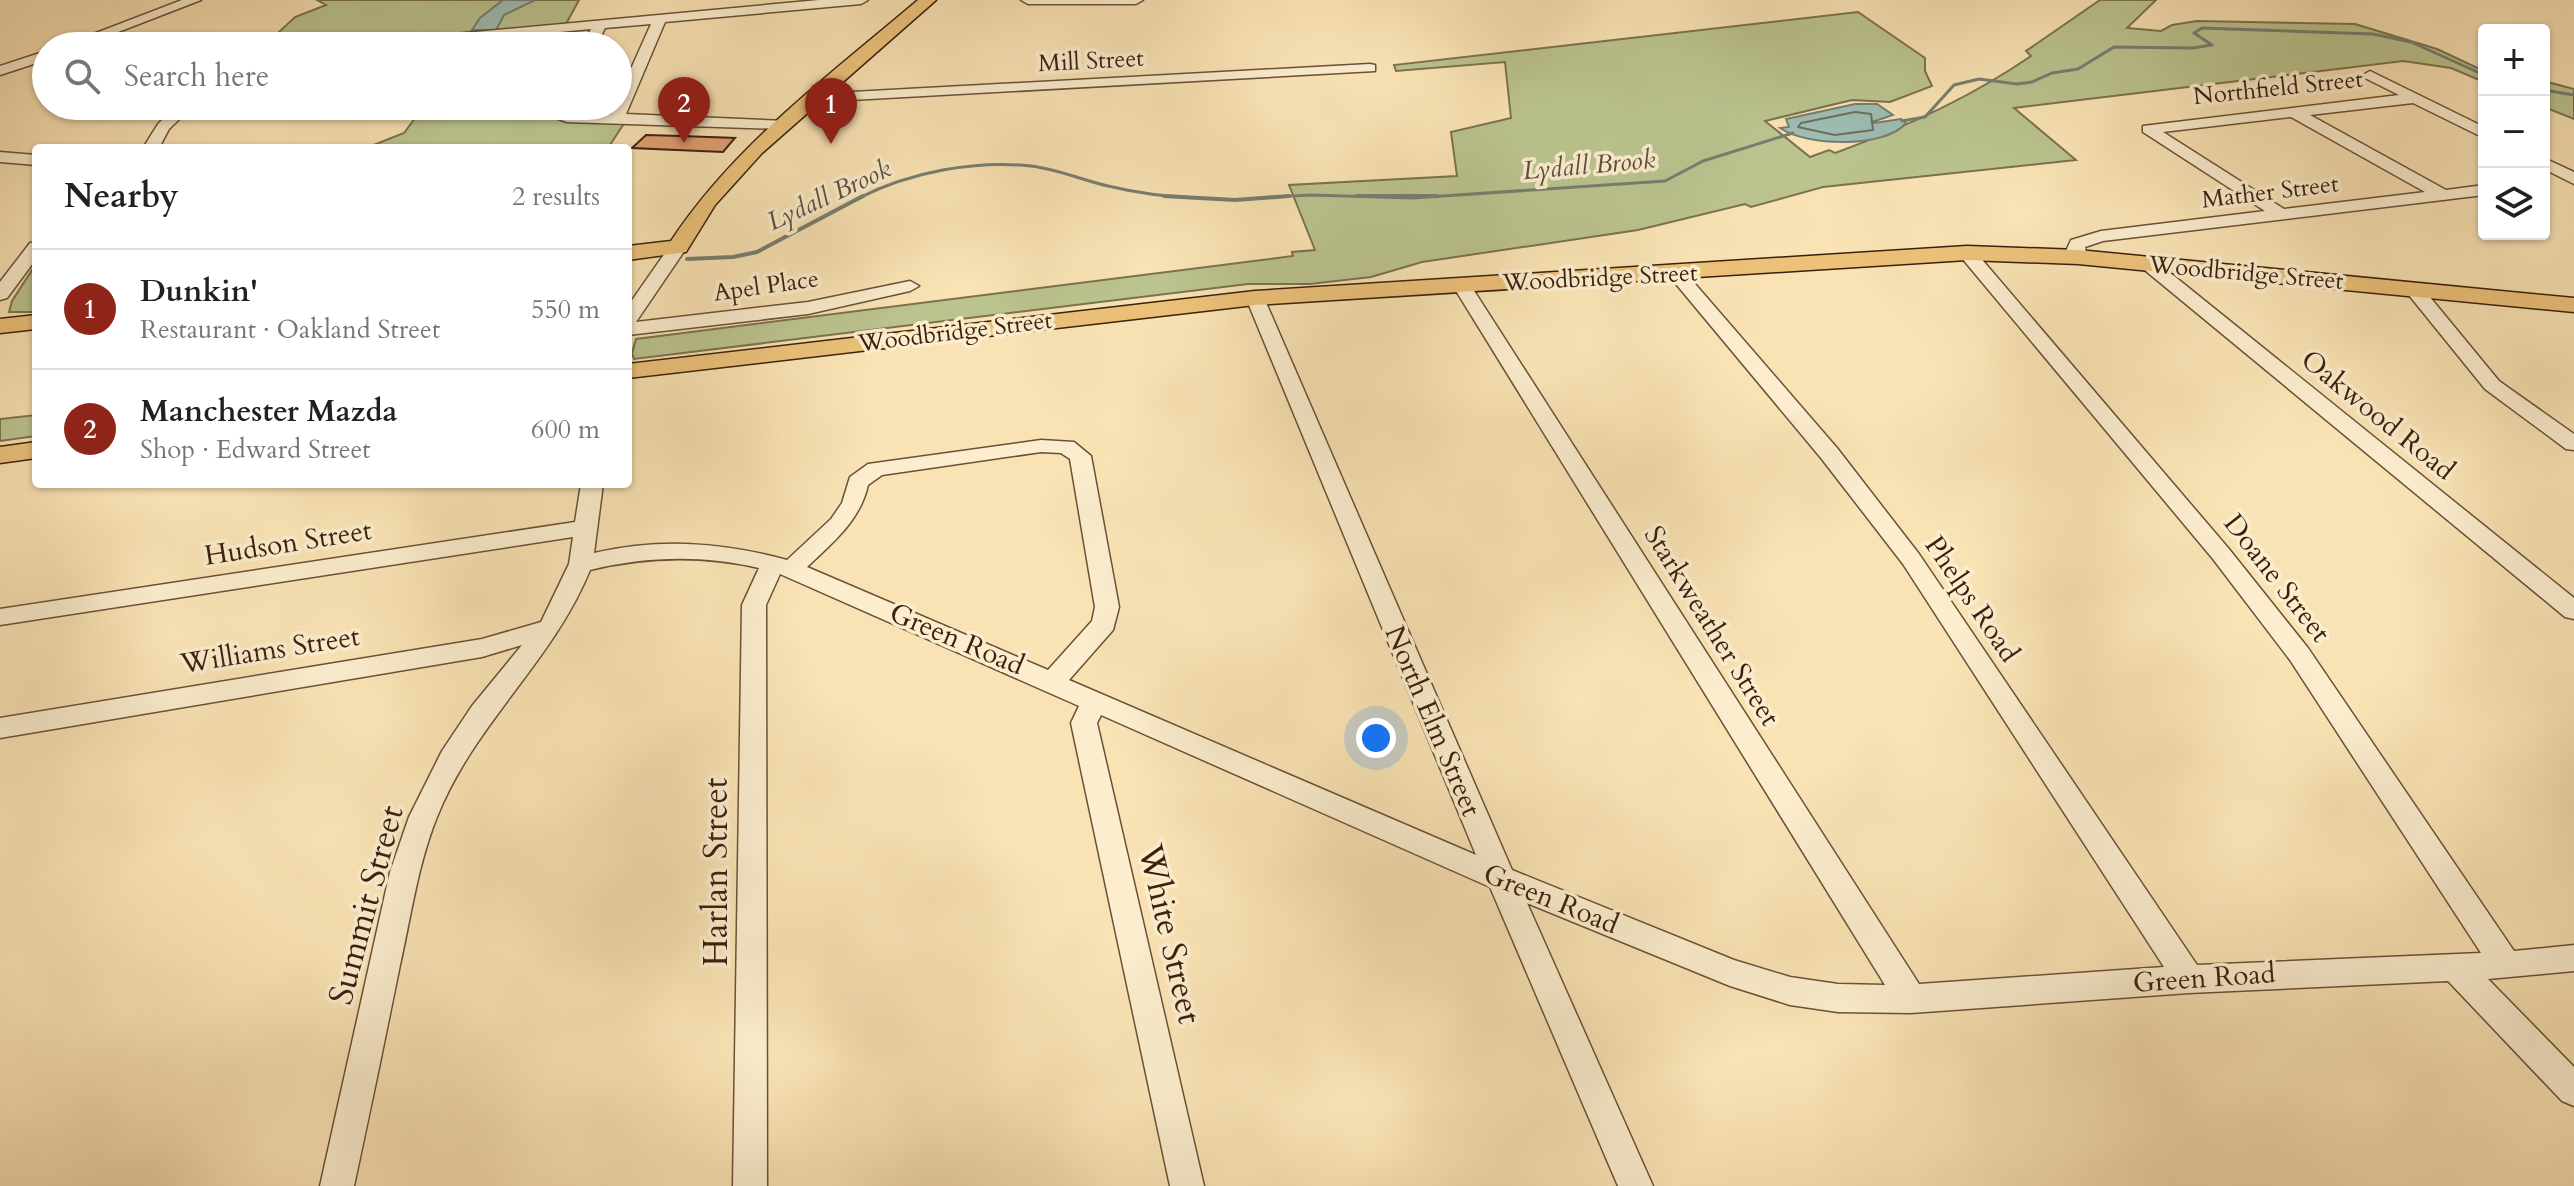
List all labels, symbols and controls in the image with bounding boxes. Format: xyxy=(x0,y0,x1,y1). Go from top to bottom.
map controls xyxy=(2478,24,2550,240)
button: + xyxy=(2478,24,2550,96)
search box xyxy=(32,32,632,120)
street label: Mill Street xyxy=(1037,42,1145,80)
icon: search xyxy=(60,54,104,98)
text: Search here xyxy=(124,56,269,97)
street label: Northfield Street xyxy=(2192,63,2365,113)
pin: 2 xyxy=(658,77,710,143)
pin: 1 xyxy=(805,78,857,144)
button: − xyxy=(2478,96,2550,168)
water label: Lydall Brook xyxy=(1521,142,1657,188)
water label: Lydall Brook xyxy=(761,151,897,239)
street label: Mather Street xyxy=(2200,167,2341,217)
button: layers xyxy=(2478,168,2550,240)
text: Nearby xyxy=(64,173,179,219)
text: 2 results xyxy=(512,179,600,214)
street label: Woodbridge Street xyxy=(2146,248,2345,298)
street label: Woodbridge Street xyxy=(1501,256,1699,300)
street label: Apel Place xyxy=(711,262,821,310)
text: Dunkin' xyxy=(140,271,258,312)
text: 1 xyxy=(83,292,97,327)
text: 550 m xyxy=(531,292,600,327)
street label: Woodbridge Street xyxy=(855,304,1054,360)
text: Restaurant · Oakland Street xyxy=(140,312,440,347)
street label: Oakwood Road xyxy=(2293,341,2463,489)
text: Manchester Mazda xyxy=(140,391,397,432)
text: 2 xyxy=(83,412,97,447)
text: 600 m xyxy=(531,412,600,447)
text: Shop · Edward Street xyxy=(140,432,371,467)
street label: Doane Street xyxy=(2215,506,2339,650)
street label: Hudson Street xyxy=(202,511,375,575)
street label: Starkweather Street xyxy=(1635,519,1789,733)
street label: Phelps Road xyxy=(1916,528,2028,670)
street label: Green Road xyxy=(884,594,1030,684)
street label: Williams Street xyxy=(177,617,362,683)
street label: North Elm Street xyxy=(1376,620,1490,822)
your location xyxy=(1356,718,1396,758)
street label: Harlan Street xyxy=(693,777,739,967)
street label: Summit Street xyxy=(317,800,415,1010)
street label: White Street xyxy=(1127,839,1213,1029)
street label: Green Road xyxy=(1478,855,1624,943)
street label: Green Road xyxy=(2131,954,2277,1002)

